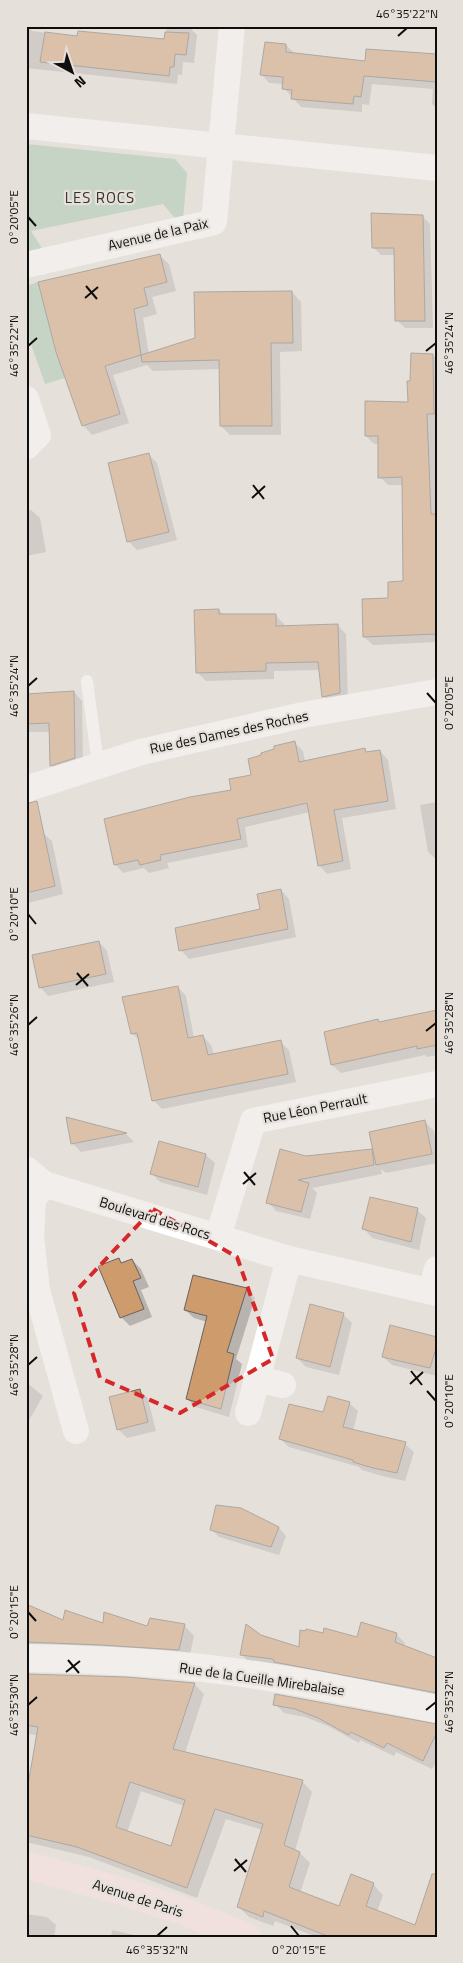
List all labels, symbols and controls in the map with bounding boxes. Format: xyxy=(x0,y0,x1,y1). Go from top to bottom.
text: 46°35'22"N xyxy=(376,4,438,23)
north arrow xyxy=(48,48,98,98)
text: N xyxy=(70,71,91,94)
district label: LES ROCS xyxy=(65,186,135,209)
text: 0°20'05"E xyxy=(4,190,23,244)
street label: Avenue de la Paix xyxy=(106,212,211,255)
text: 46°35'24"N xyxy=(439,312,458,374)
text: 46°35'22"N xyxy=(4,315,23,377)
text: 46°35'24"N xyxy=(4,655,23,717)
text: 0°20'05"E xyxy=(439,676,458,730)
street label: Rue des Dames des Roches xyxy=(148,704,310,759)
text: 0°20'10"E xyxy=(4,887,23,941)
text: 46°35'28"N xyxy=(439,992,458,1054)
text: 46°35'26"N xyxy=(4,994,23,1056)
street label: Rue Léon Perrault xyxy=(261,1087,369,1128)
street label: Boulevard des Rocs xyxy=(97,1191,213,1244)
text: 46°35'28"N xyxy=(4,1334,23,1396)
text: 0°20'10"E xyxy=(439,1374,458,1428)
text: 0°20'15"E xyxy=(4,1585,23,1639)
street label: Rue de la Cueille Mirebalaise xyxy=(178,1657,346,1700)
text: 46°35'32"N xyxy=(439,1671,458,1733)
text: 46°35'30"N xyxy=(4,1674,23,1736)
street label: Avenue de Paris xyxy=(90,1873,186,1922)
text: 46°35'32"N xyxy=(126,1940,188,1959)
text: 0°20'15"E xyxy=(272,1940,326,1959)

